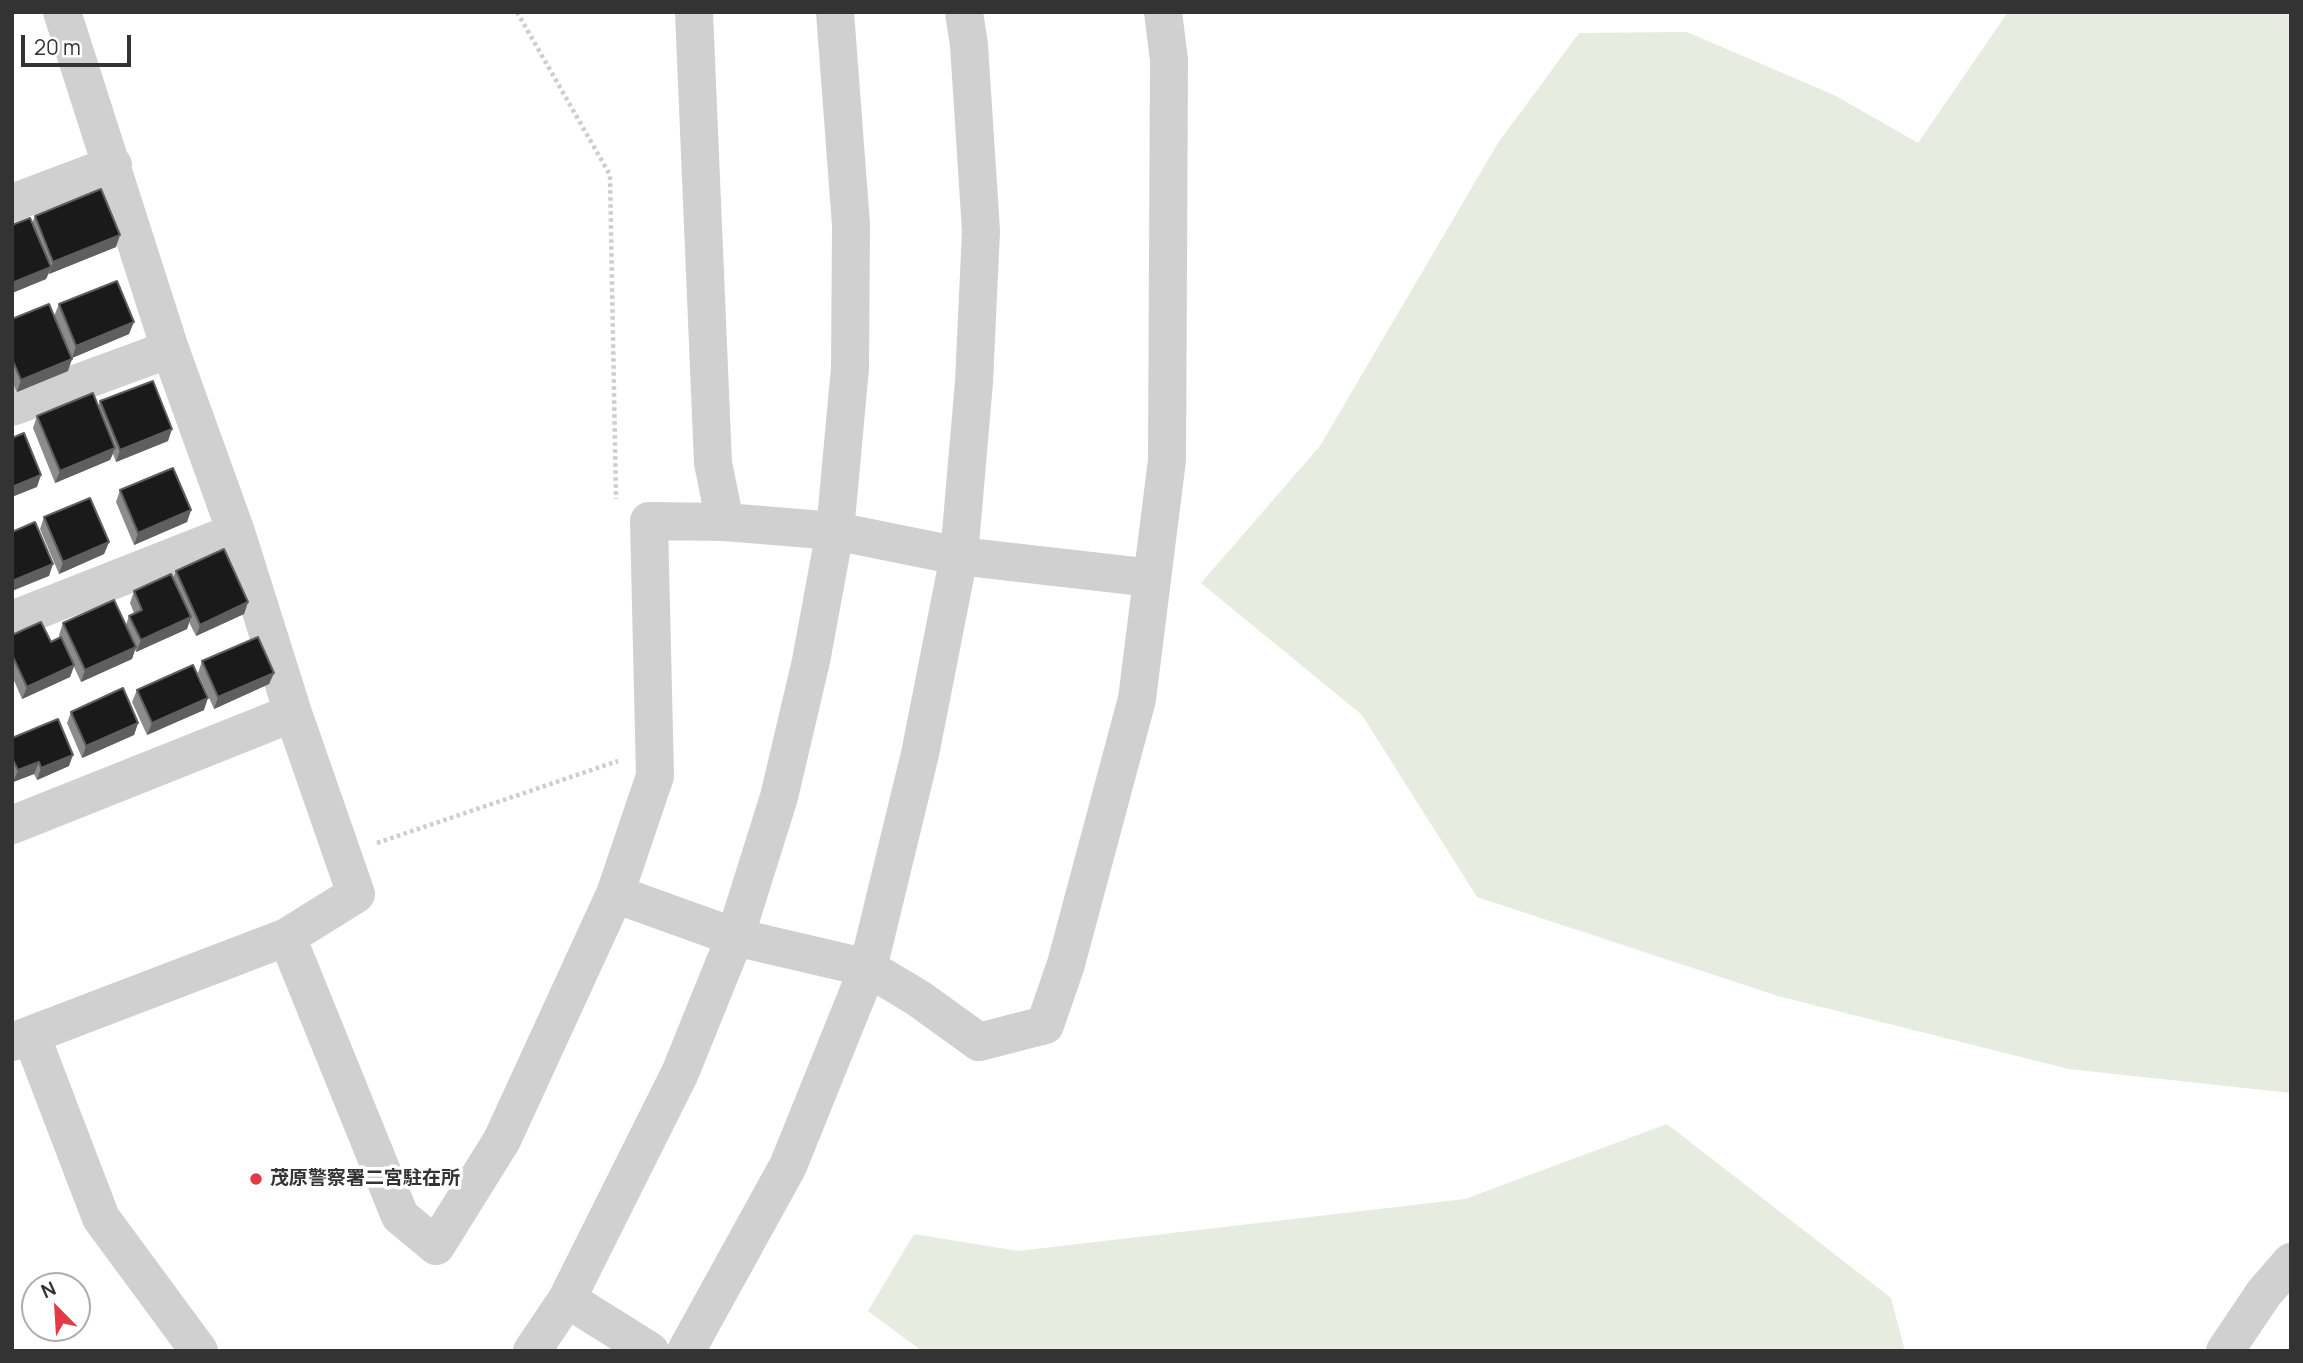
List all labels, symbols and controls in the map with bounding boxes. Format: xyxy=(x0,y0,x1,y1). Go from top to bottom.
scale bar xyxy=(24,21,135,65)
text: 20 m xyxy=(34,33,81,61)
place label: 茂原警察署二宮駐在所 xyxy=(270,1168,460,1190)
marker: 茂原警察署二宮駐在所 xyxy=(248,1171,264,1187)
north arrow xyxy=(21,1272,91,1342)
text: N xyxy=(37,1275,60,1304)

